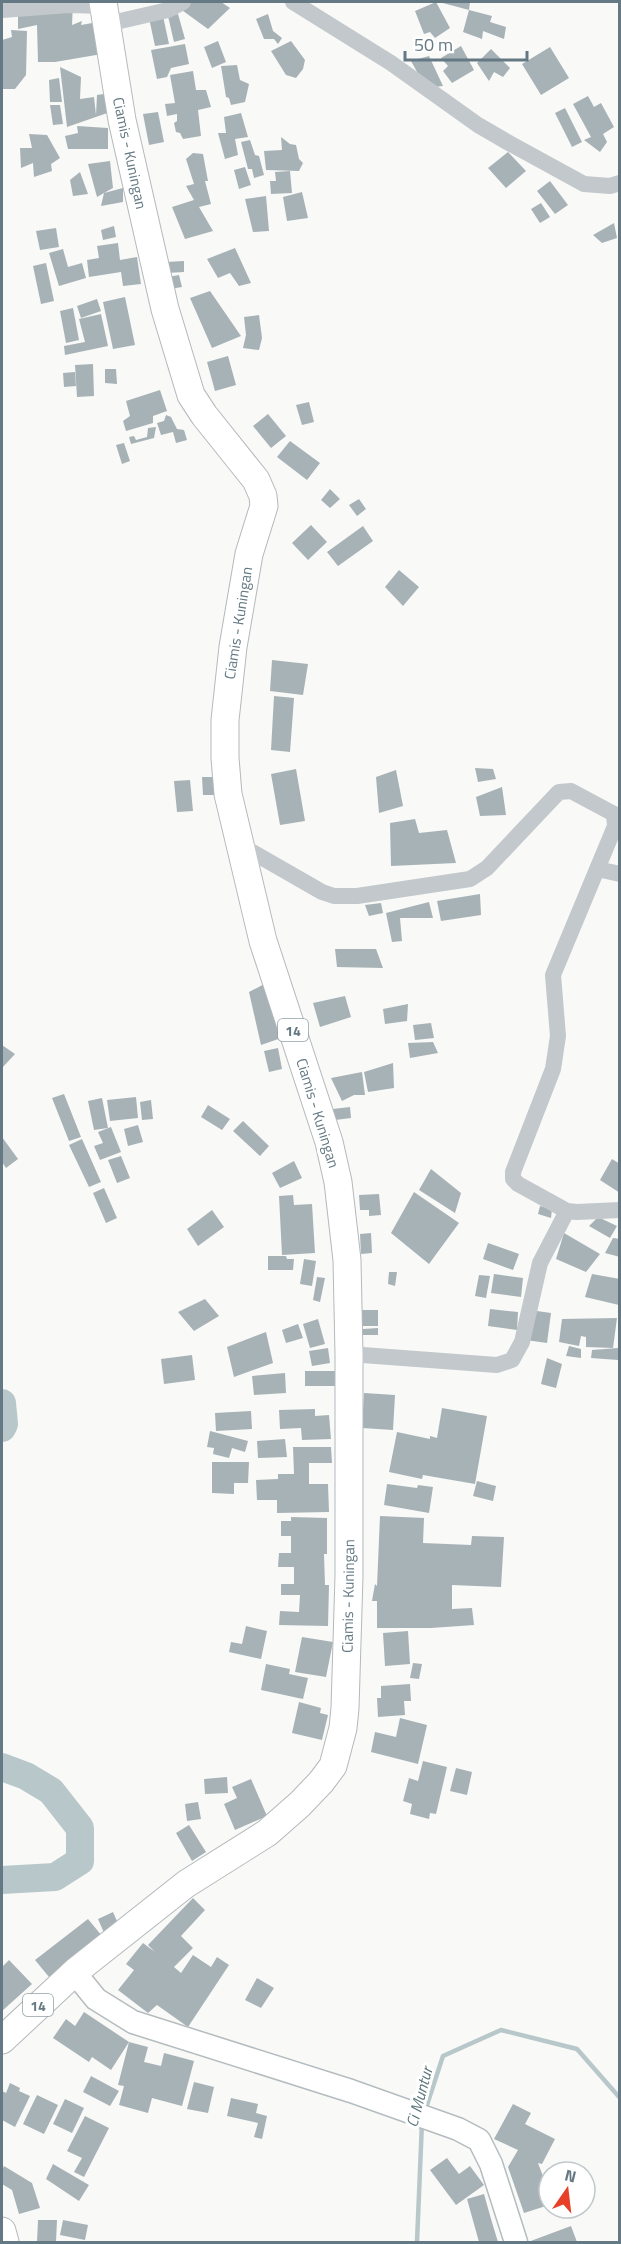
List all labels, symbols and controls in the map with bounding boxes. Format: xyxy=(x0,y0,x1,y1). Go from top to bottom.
scale bar xyxy=(405,24,526,62)
text: 50 m xyxy=(414,31,453,58)
street label: Ciamis - Kuningan xyxy=(107,95,153,211)
street label: Ciamis - Kuningan xyxy=(218,565,258,681)
road number: 14 xyxy=(278,1019,308,1041)
street label: Ciamis - Kuningan xyxy=(290,1055,346,1171)
street label: Ciamis - Kuningan xyxy=(336,1539,360,1653)
road number: 14 xyxy=(23,1994,53,2016)
water label: Ci Muntur xyxy=(399,2062,439,2130)
north arrow xyxy=(537,2160,597,2220)
text: N xyxy=(562,2162,579,2188)

